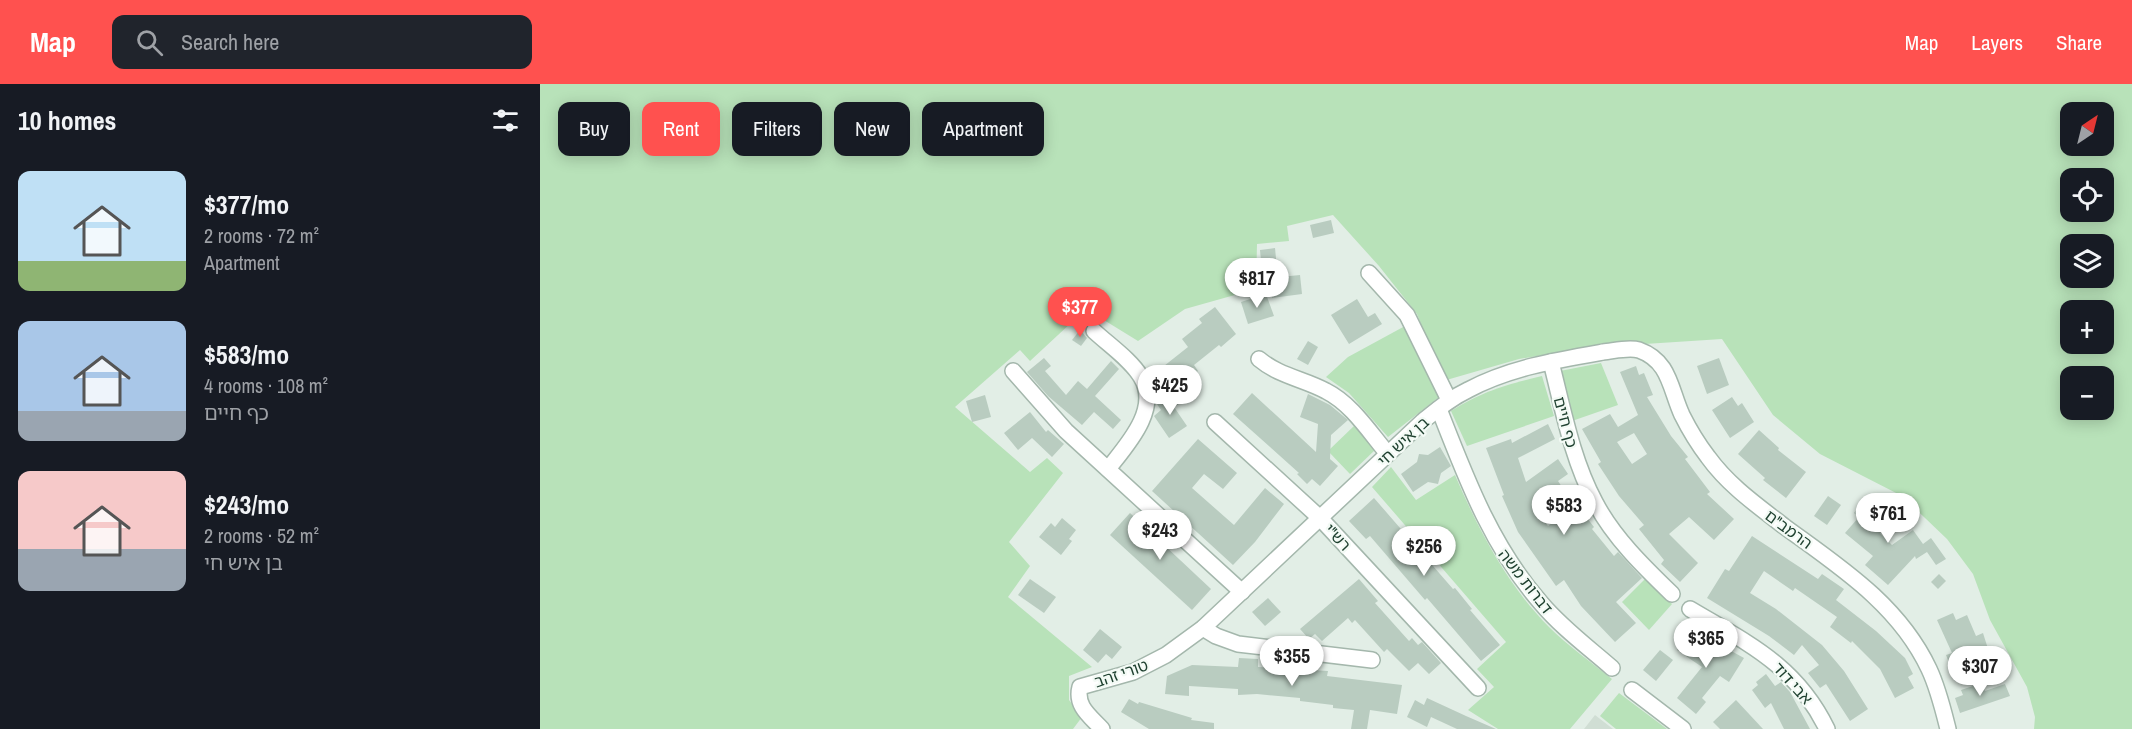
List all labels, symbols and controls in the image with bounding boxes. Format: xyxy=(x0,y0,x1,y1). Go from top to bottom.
search box xyxy=(112,15,532,69)
text: Map xyxy=(30,23,76,61)
icon: search xyxy=(133,26,166,59)
text: Search here xyxy=(181,27,279,57)
text: Map xyxy=(1905,28,1938,57)
text: Layers xyxy=(1971,28,2023,57)
text: Share xyxy=(2056,28,2102,57)
chip: Buy xyxy=(558,102,630,156)
chip: Rent xyxy=(642,102,720,156)
chip: Filters xyxy=(732,102,822,156)
chip: New xyxy=(834,102,910,156)
chip: Apartment xyxy=(922,102,1044,156)
north arrow xyxy=(2060,102,2114,156)
map controls xyxy=(2060,102,2114,420)
text: 10 homes xyxy=(18,103,116,138)
icon: filters xyxy=(489,104,522,137)
button: locate xyxy=(2060,168,2114,222)
text: $377/mo xyxy=(204,187,289,222)
icon: home xyxy=(66,195,138,267)
text: 2 rooms · 72 m² xyxy=(204,222,319,249)
button: layers xyxy=(2060,234,2114,288)
text: Apartment xyxy=(204,249,280,276)
pin: $817 xyxy=(1221,258,1293,309)
text: $817 xyxy=(1239,264,1275,291)
pin: $377 xyxy=(1044,287,1116,338)
text: $377 xyxy=(1062,293,1098,320)
button: + xyxy=(2060,300,2114,354)
text: $583/mo xyxy=(204,337,289,372)
icon: home xyxy=(66,345,138,417)
pin: $425 xyxy=(1134,365,1206,416)
button: − xyxy=(2060,366,2114,420)
text: $425 xyxy=(1152,371,1188,398)
text: 4 rooms · 108 m² xyxy=(204,372,328,399)
street label: כף חיים xyxy=(1549,394,1583,450)
text: כף חיים xyxy=(204,399,269,426)
street label: בן איש חי xyxy=(1372,411,1434,471)
pin: $583 xyxy=(1528,485,1600,536)
text: $243/mo xyxy=(204,487,289,522)
text: $583 xyxy=(1546,491,1582,518)
pin: $761 xyxy=(1852,493,1924,544)
icon: home xyxy=(66,495,138,567)
text: $761 xyxy=(1870,499,1906,526)
street label: הרמב"ם xyxy=(1761,504,1817,554)
pin: $243 xyxy=(1124,510,1196,561)
text: $243 xyxy=(1142,516,1178,543)
street label: רש"י xyxy=(1320,519,1356,555)
text: 2 rooms · 52 m² xyxy=(204,522,319,549)
pin: $256 xyxy=(1388,526,1460,577)
text: $256 xyxy=(1406,532,1442,559)
street label: דברות משה xyxy=(1494,544,1559,618)
text: בן איש חי xyxy=(204,549,283,576)
pin: $365 xyxy=(1670,618,1742,669)
text: $365 xyxy=(1688,624,1724,651)
pin: $355 xyxy=(1256,636,1328,687)
text: $355 xyxy=(1274,642,1310,669)
pin: $307 xyxy=(1944,646,2016,697)
text: $307 xyxy=(1962,652,1998,679)
street label: טורי זהב xyxy=(1091,653,1151,693)
street label: אבי דוד xyxy=(1768,657,1818,709)

